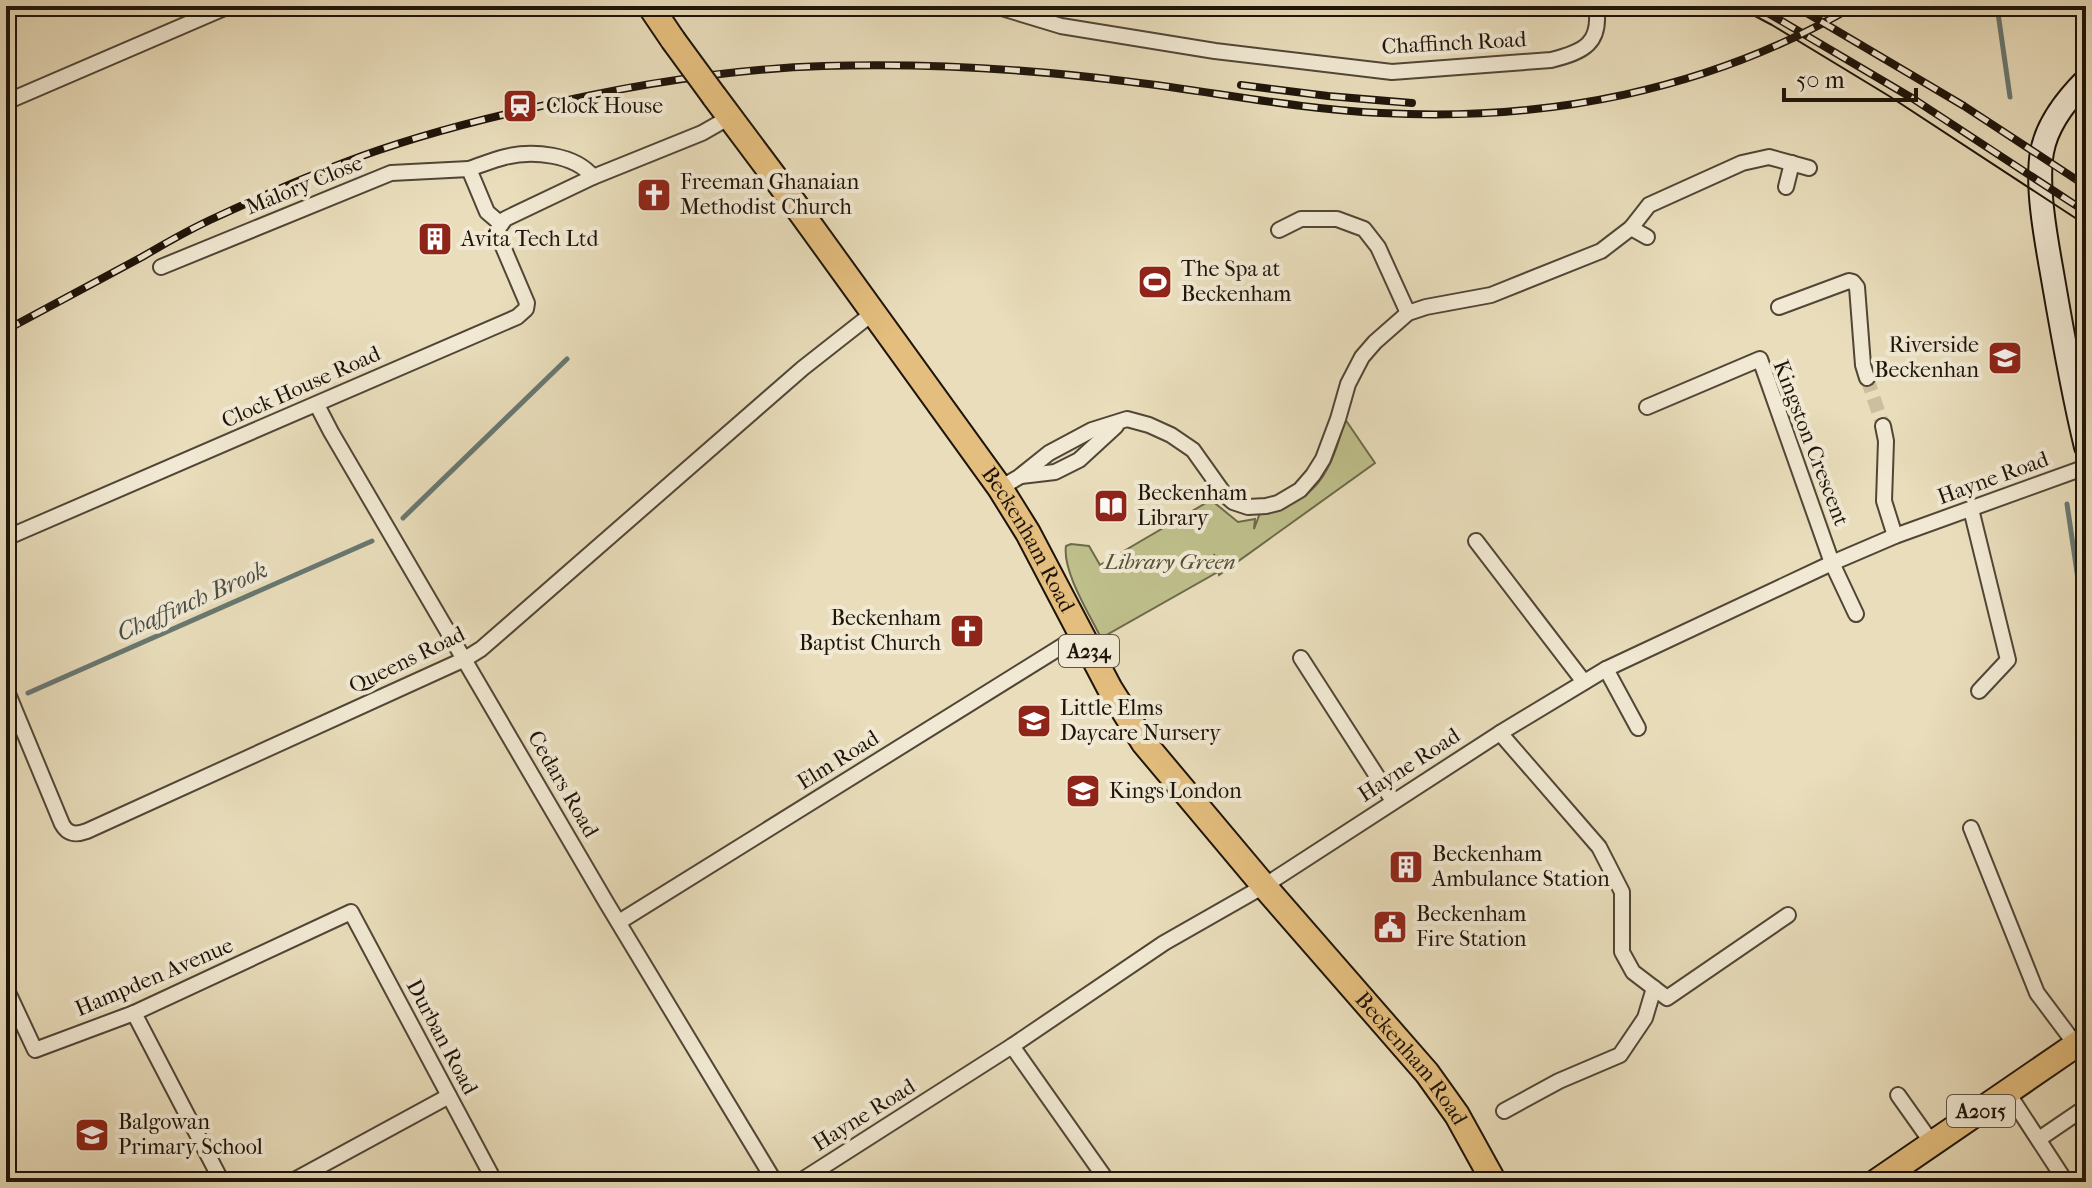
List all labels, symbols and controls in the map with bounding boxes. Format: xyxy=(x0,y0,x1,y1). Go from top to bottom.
street label: Chaffinch Road xyxy=(1381,26,1528,60)
scale bar xyxy=(1784,52,1916,102)
text: 50 m xyxy=(1796,66,1845,94)
station icon: Clock House xyxy=(501,87,539,125)
place label: Clock House xyxy=(546,93,663,119)
street label: Malory Close xyxy=(242,150,366,220)
place label: Freeman Ghanaian Methodist Church xyxy=(680,169,859,220)
church icon: Freeman Ghanaian Methodist Church xyxy=(635,176,673,214)
building icon: Avita Tech Ltd xyxy=(416,220,454,258)
place label: Avita Tech Ltd xyxy=(460,226,600,252)
place label: The Spa at Beckenham xyxy=(1181,256,1292,307)
sports icon: The Spa at Beckenham xyxy=(1136,263,1174,301)
place label: Riverside Beckenhan xyxy=(1874,332,1979,383)
school or university icon: Riverside Beckenhan xyxy=(1986,339,2024,377)
street label: Clock House Road xyxy=(218,340,385,434)
street label: Kingston Crescent xyxy=(1767,356,1855,530)
street label: Hayne Road xyxy=(1934,446,2053,510)
street label: Beckenham Road xyxy=(976,461,1081,618)
place label: Beckenham Library xyxy=(1137,480,1248,531)
library icon: Beckenham Library xyxy=(1092,487,1130,525)
park label: Library Green xyxy=(1102,549,1236,575)
water label: Chaffinch Brook xyxy=(112,555,272,647)
place label: Beckenham Baptist Church xyxy=(799,605,942,656)
church icon: Beckenham Baptist Church xyxy=(948,612,986,650)
street label: Queens Road xyxy=(345,620,470,699)
road number: A234 xyxy=(1059,635,1119,667)
place label: Little Elms Daycare Nursery xyxy=(1060,695,1222,746)
school or university icon: Little Elms Daycare Nursery xyxy=(1015,702,1053,740)
street label: Hayne Road xyxy=(1353,722,1466,808)
street label: Elm Road xyxy=(792,724,885,795)
street label: Cedars Road xyxy=(522,726,605,843)
school or university icon: Kings London xyxy=(1064,772,1102,810)
place label: Kings London xyxy=(1109,778,1242,804)
place label: Beckenham Ambulance Station xyxy=(1431,841,1610,892)
building icon: Beckenham Ambulance Station xyxy=(1387,848,1425,886)
place label: Beckenham Fire Station xyxy=(1416,901,1527,952)
public building icon: Beckenham Fire Station xyxy=(1371,908,1409,946)
street label: Hampden Avenue xyxy=(71,932,237,1022)
street label: Durban Road xyxy=(401,975,484,1100)
street label: Beckenham Road xyxy=(1349,987,1473,1130)
street label: Hayne Road xyxy=(808,1073,921,1157)
road number: A2015 xyxy=(1947,1095,2015,1127)
place label: Balgowan Primary School xyxy=(118,1109,263,1160)
school or university icon: Balgowan Primary School xyxy=(73,1116,111,1154)

